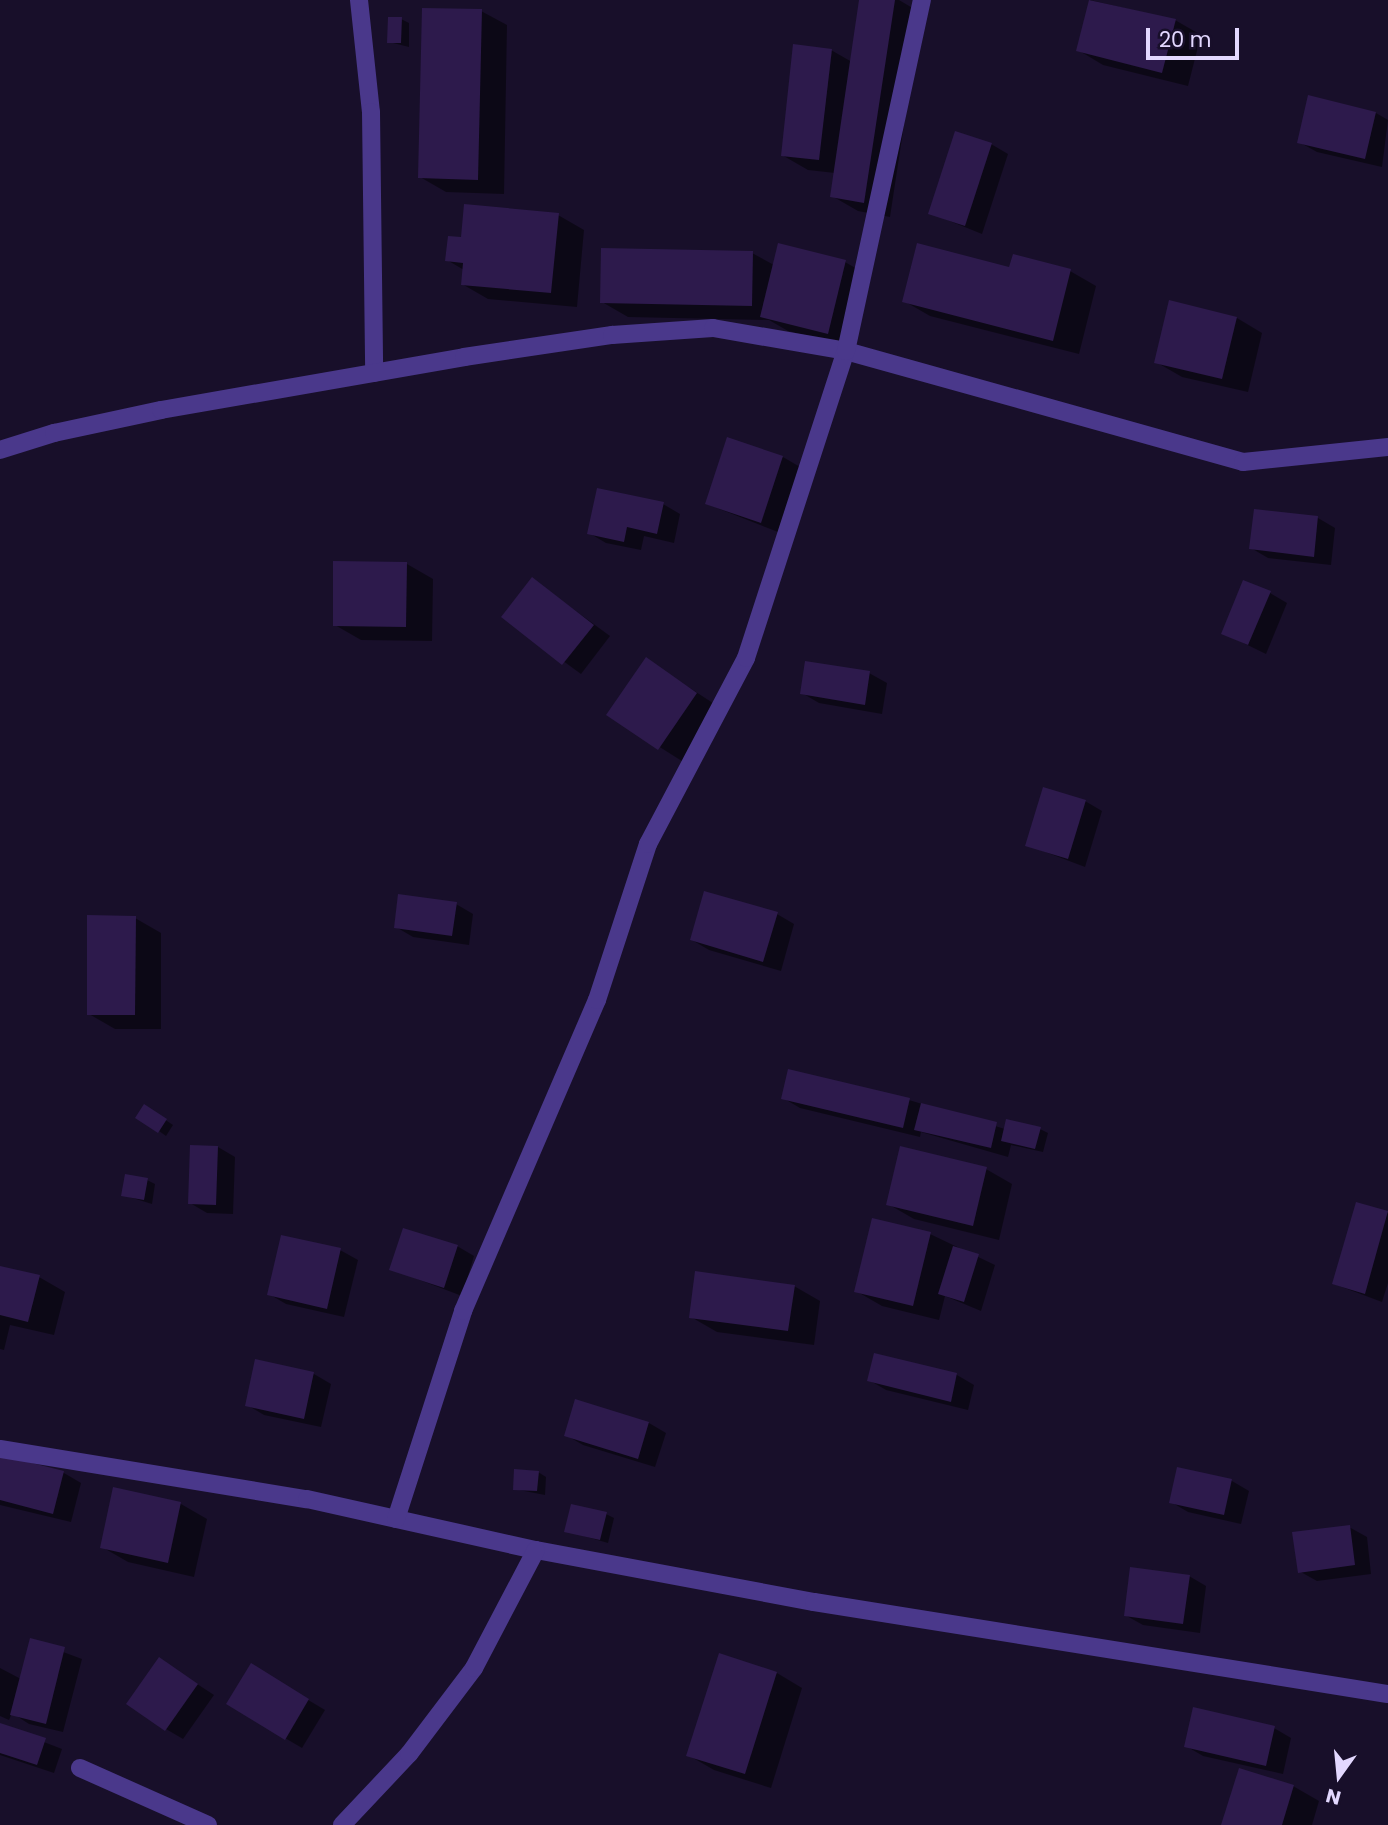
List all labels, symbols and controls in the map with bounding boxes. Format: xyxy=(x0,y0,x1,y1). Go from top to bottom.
scale bar xyxy=(1150,14,1243,58)
text: 20 m xyxy=(1159,25,1212,54)
north arrow xyxy=(1304,1741,1374,1811)
text: N xyxy=(1323,1782,1344,1812)

